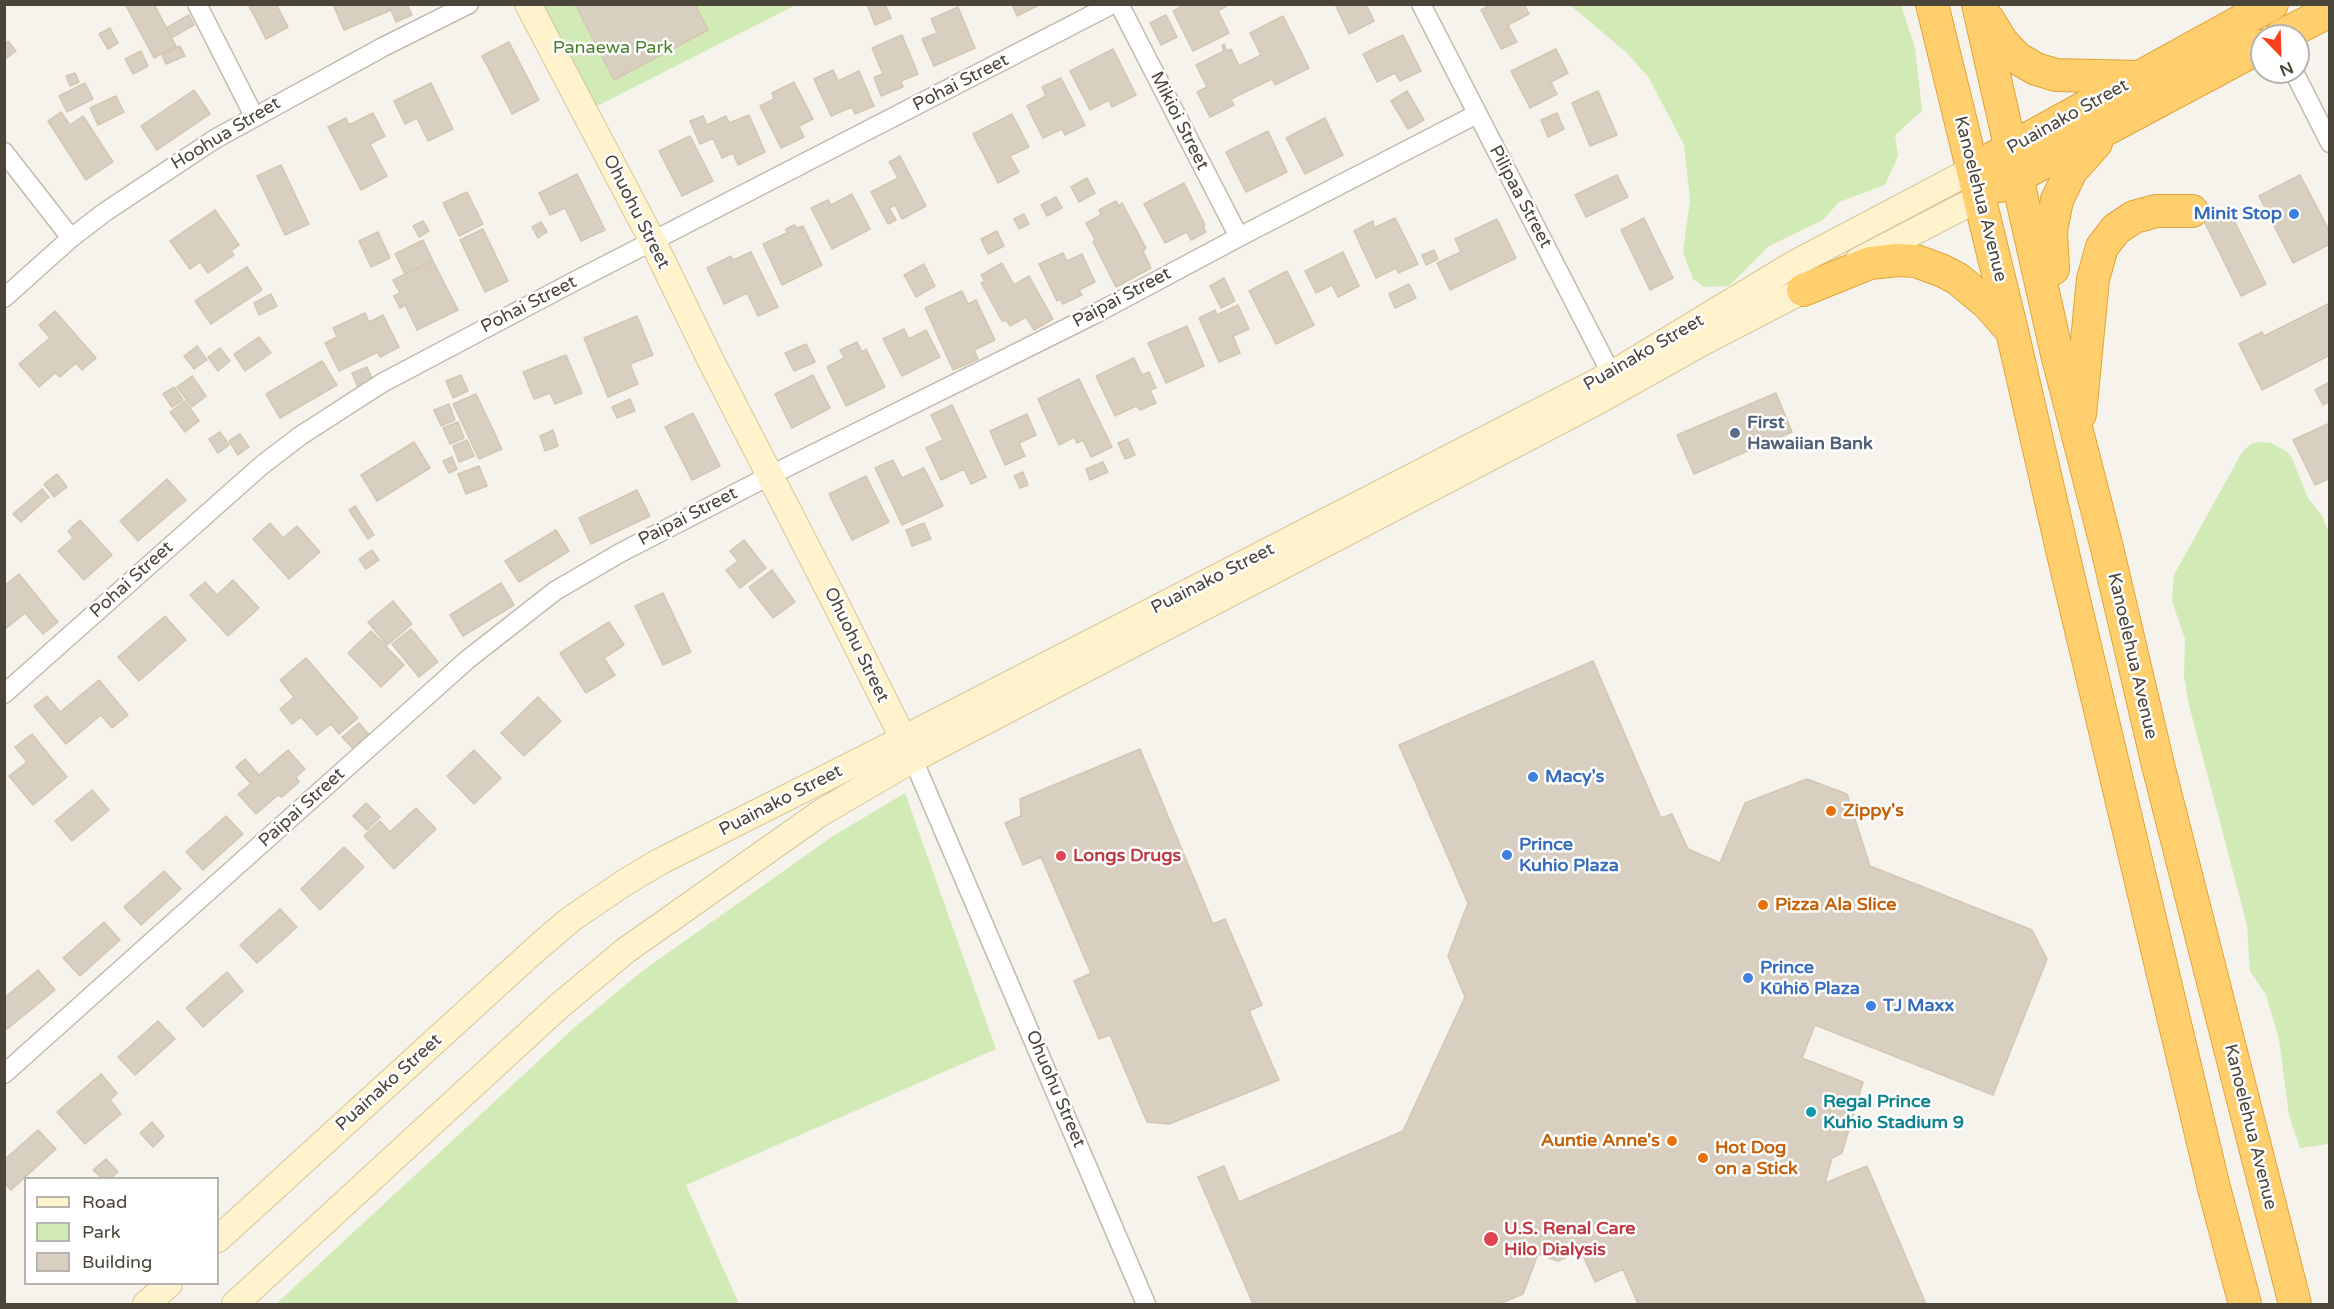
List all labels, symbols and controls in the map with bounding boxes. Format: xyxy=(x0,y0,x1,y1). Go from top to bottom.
north arrow xyxy=(2250,24,2310,84)
park label: Panaewa Park xyxy=(553,37,673,59)
street label: Pohai Street xyxy=(910,50,1012,116)
text: N xyxy=(2276,57,2296,80)
street label: Mikioi Street xyxy=(1145,68,1213,174)
street label: Puainako Street xyxy=(2004,75,2132,159)
street label: Hoohua Street xyxy=(168,93,284,175)
street label: Kanoelehua Avenue xyxy=(1949,114,2011,284)
street label: Pilipaa Street xyxy=(1484,142,1556,252)
street label: Ohuohu Street xyxy=(598,151,674,273)
place label: Minit Stop xyxy=(2194,203,2282,225)
marker: Minit Stop xyxy=(2287,207,2301,221)
street label: Paipai Street xyxy=(1069,263,1175,333)
street label: Pohai Street xyxy=(478,272,580,338)
street label: Puainako Street xyxy=(1580,310,1708,396)
place label: First Hawaiian Bank xyxy=(1747,412,1873,454)
marker: First Hawaiian Bank xyxy=(1728,426,1742,440)
street label: Paipai Street xyxy=(635,483,741,551)
street label: Pohai Street xyxy=(86,537,178,623)
street label: Puainako Street xyxy=(1148,539,1278,619)
street label: Kanoelehua Avenue xyxy=(2102,571,2162,741)
street label: Ohuohu Street xyxy=(819,584,893,706)
street label: Puainako Street xyxy=(716,761,846,841)
street label: Paipai Street xyxy=(255,764,349,852)
place label: Macy's xyxy=(1545,766,1604,788)
marker: Macy's xyxy=(1526,770,1540,784)
place label: Zippy's xyxy=(1843,800,1904,822)
marker: Zippy's xyxy=(1824,804,1838,818)
place label: Prince Kuhio Plaza xyxy=(1519,834,1619,876)
place label: Longs Drugs xyxy=(1073,845,1181,867)
marker: Prince Kuhio Plaza xyxy=(1500,848,1514,862)
marker: Longs Drugs xyxy=(1054,849,1068,863)
place label: Pizza Ala Slice xyxy=(1775,894,1896,916)
marker: Pizza Ala Slice xyxy=(1756,898,1770,912)
place label: Prince Kūhiō Plaza xyxy=(1760,957,1860,1000)
marker: Prince Kūhiō Plaza xyxy=(1741,971,1755,985)
place label: TJ Maxx xyxy=(1883,995,1954,1017)
marker: TJ Maxx xyxy=(1864,999,1878,1013)
street label: Ohuohu Street xyxy=(1021,1027,1089,1151)
street label: Puainako Street xyxy=(331,1030,447,1136)
street label: Kanoelehua Avenue xyxy=(2219,1042,2281,1212)
place label: Regal Prince Kuhio Stadium 9 xyxy=(1823,1091,1964,1134)
marker: Regal Prince Kuhio Stadium 9 xyxy=(1804,1105,1818,1119)
place label: Auntie Anne's xyxy=(1541,1130,1660,1152)
marker: Auntie Anne's xyxy=(1665,1134,1679,1148)
place label: Hot Dog on a Stick xyxy=(1715,1137,1798,1180)
marker: Hot Dog on a Stick xyxy=(1696,1151,1710,1165)
legend xyxy=(24,1177,219,1285)
text: Road xyxy=(82,1191,127,1213)
place label: U.S. Renal Care Hilo Dialysis xyxy=(1504,1218,1635,1260)
text: Park xyxy=(82,1221,120,1243)
marker: U.S. Renal Care Hilo Dialysis xyxy=(1482,1230,1500,1248)
text: Building xyxy=(82,1251,152,1273)

